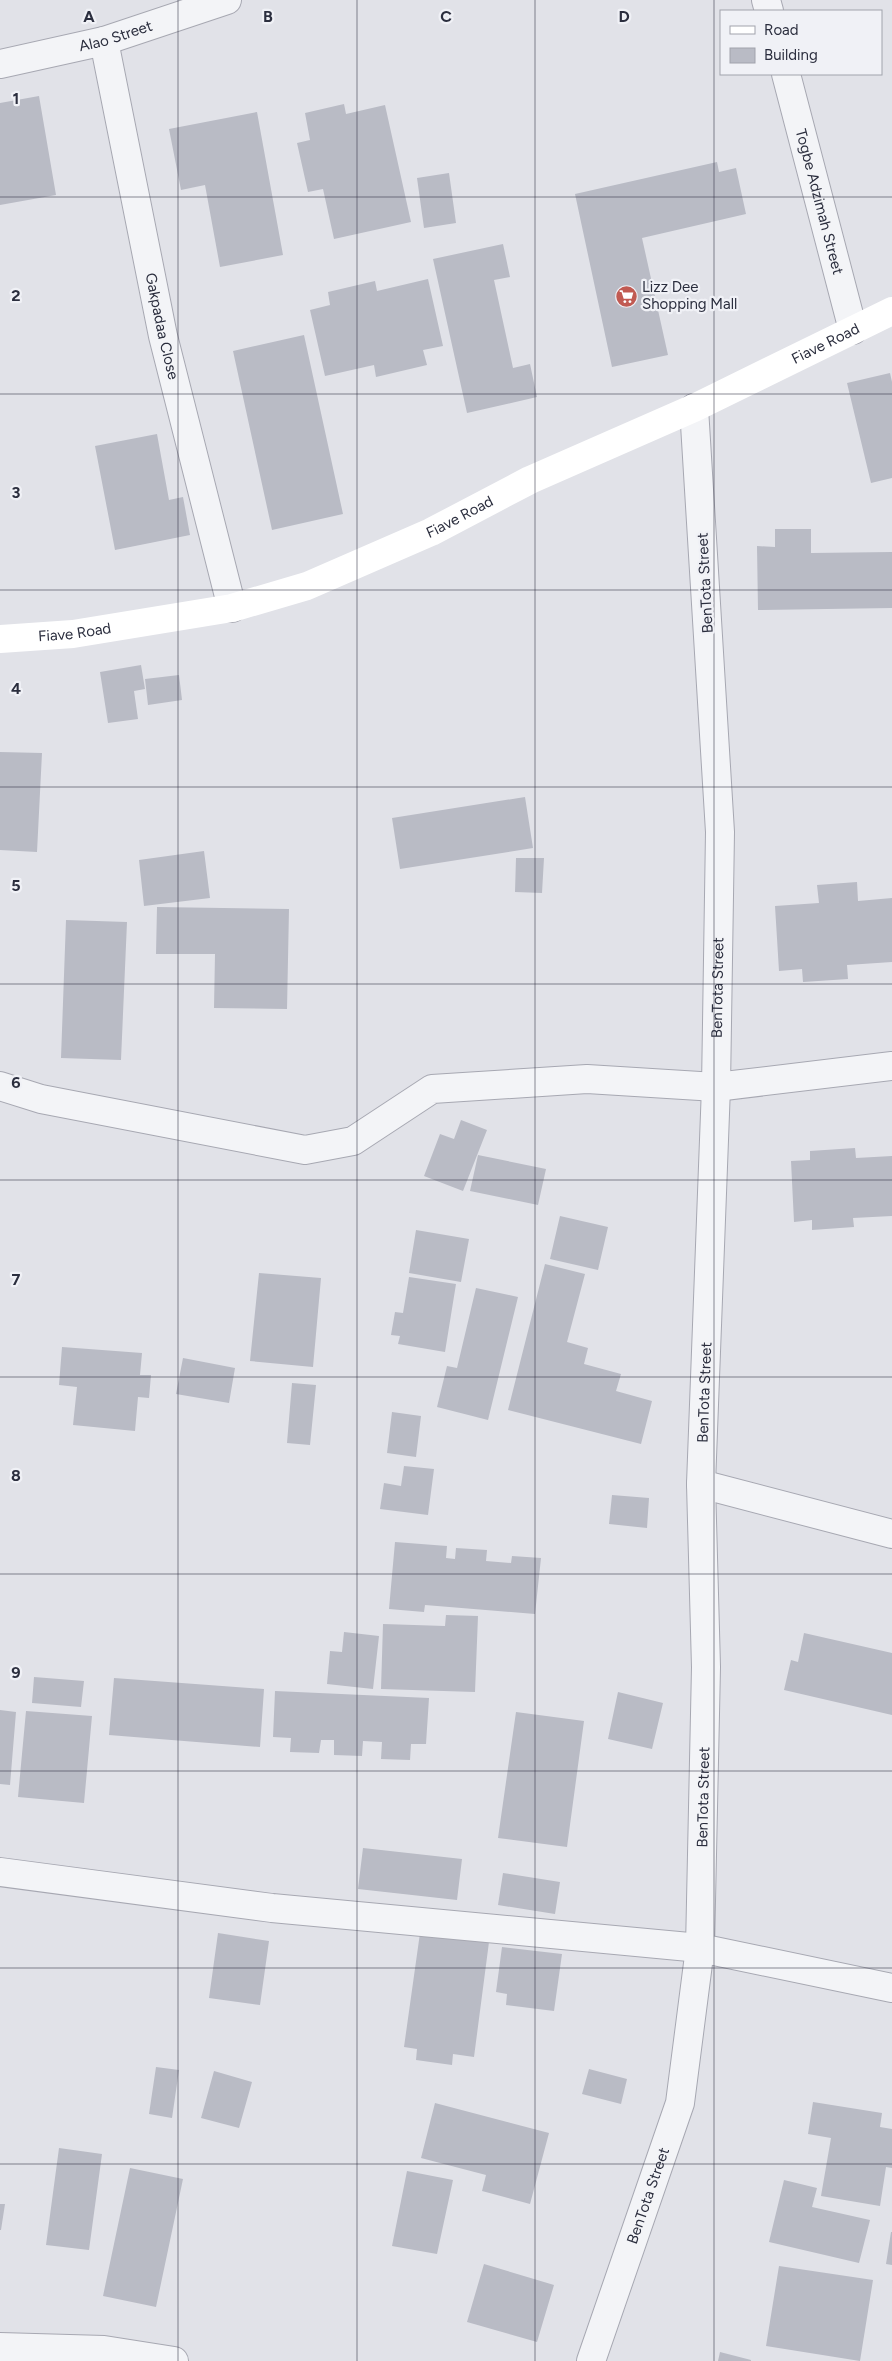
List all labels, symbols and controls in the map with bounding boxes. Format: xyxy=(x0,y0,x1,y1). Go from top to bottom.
text: B xyxy=(263,7,273,26)
text: C xyxy=(440,7,452,26)
text: D xyxy=(618,7,630,26)
legend xyxy=(720,10,882,75)
street label: Alao Street xyxy=(76,17,154,55)
text: Road xyxy=(764,21,799,39)
text: Building xyxy=(764,46,818,64)
text: 1 xyxy=(13,89,19,108)
street label: Togbe Adzimah Street xyxy=(792,127,847,277)
street label: Gakpadaa Close xyxy=(142,271,183,381)
place label: Lizz Dee Shopping Mall xyxy=(642,278,737,313)
supermarket icon: Lizz Dee Shopping Mall xyxy=(614,284,638,308)
text: 2 xyxy=(11,286,21,305)
street label: Fiave Road xyxy=(789,319,862,368)
text: 3 xyxy=(12,483,21,502)
street label: Fiave Road xyxy=(423,492,496,542)
street label: BenTota Street xyxy=(693,532,717,634)
street label: Fiave Road xyxy=(38,619,112,645)
text: 4 xyxy=(11,679,21,698)
text: 5 xyxy=(11,876,21,895)
street label: BenTota Street xyxy=(708,937,727,1038)
text: 6 xyxy=(11,1073,21,1092)
text: 7 xyxy=(12,1270,21,1289)
street label: BenTota Street xyxy=(694,1341,715,1443)
text: 8 xyxy=(11,1466,21,1485)
text: 9 xyxy=(11,1663,21,1682)
street label: BenTota Street xyxy=(693,1746,713,1848)
street label: BenTota Street xyxy=(623,2145,673,2246)

